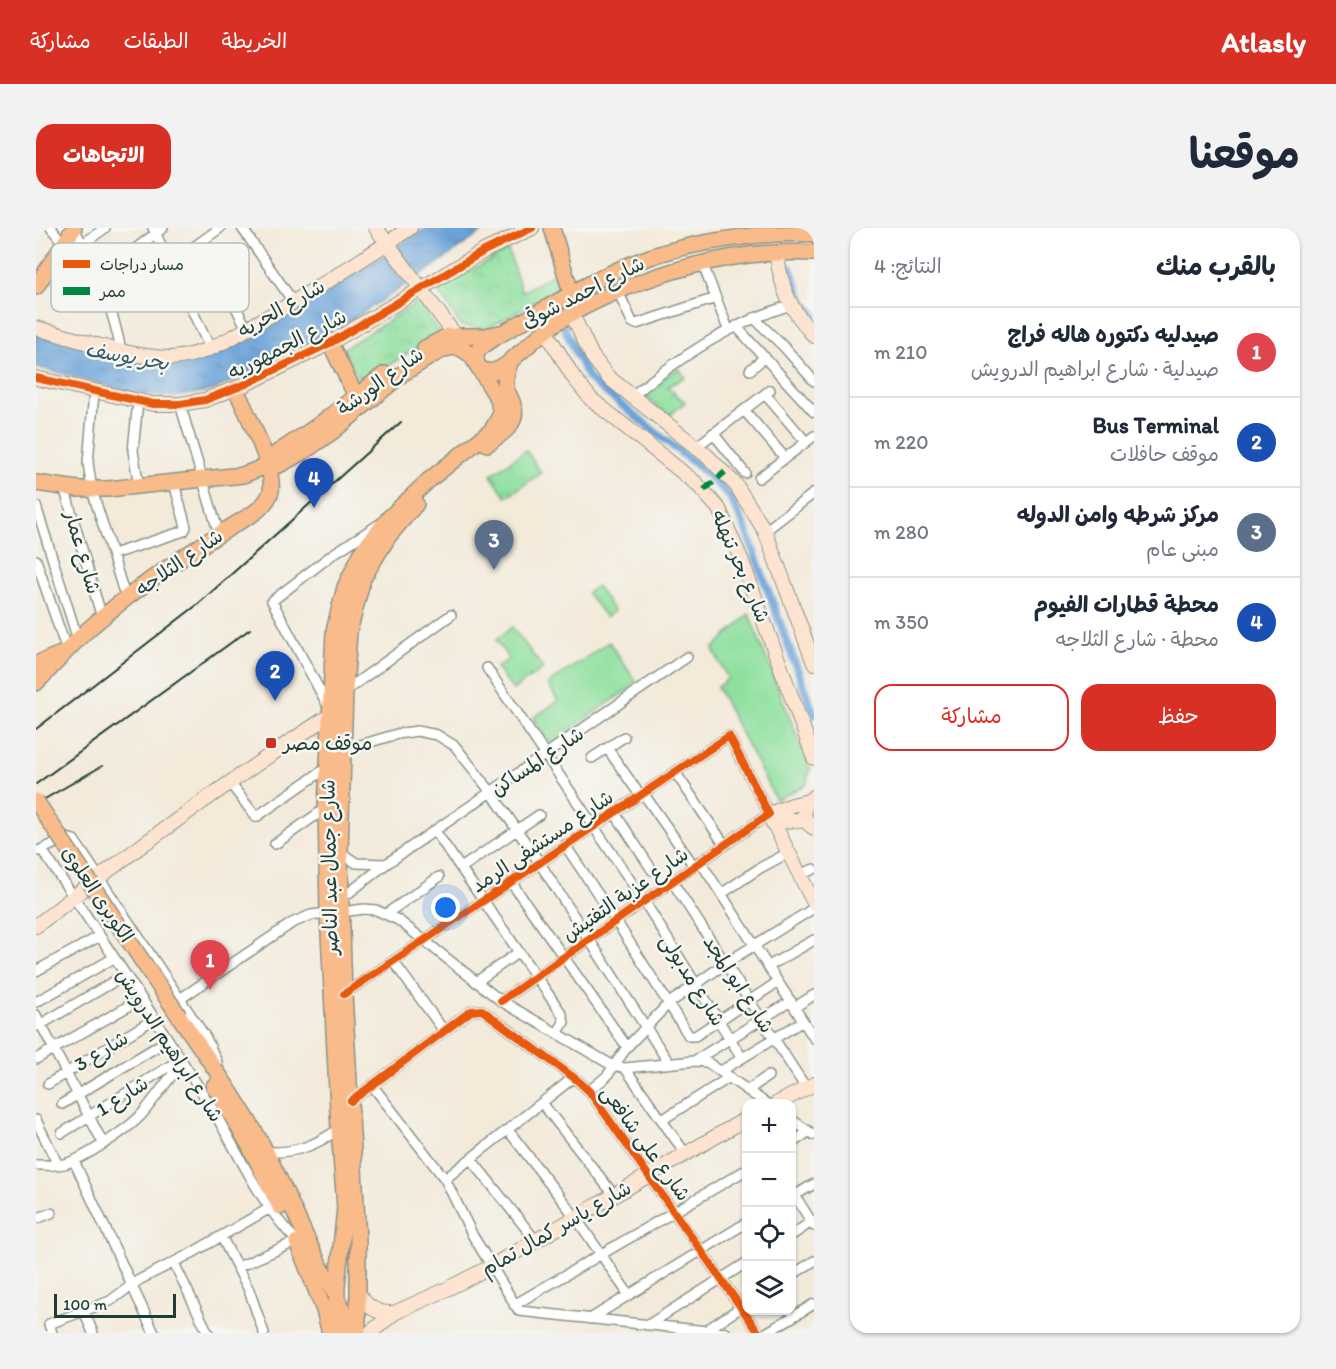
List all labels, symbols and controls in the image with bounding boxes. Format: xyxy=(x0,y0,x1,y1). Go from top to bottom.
text: Atlasly xyxy=(1221,25,1306,59)
text: مشاركة xyxy=(30,28,91,53)
text: الطبقات xyxy=(124,28,189,53)
text: الخريطة xyxy=(222,28,287,53)
button: الاتجاهات xyxy=(36,124,171,189)
text: موقعنا xyxy=(1189,128,1300,179)
legend xyxy=(51,243,249,312)
street label: شارع احمد شوقى xyxy=(517,250,649,335)
text: بالقرب منك xyxy=(1156,250,1276,282)
text: النتائج: 4 xyxy=(874,254,942,278)
text: مسار دراجات xyxy=(100,255,184,274)
street label: شارع الحريه xyxy=(233,273,330,344)
text: ممر xyxy=(98,282,126,301)
street label: شارع الجمهوريه xyxy=(224,304,351,386)
text: صيدليه دكتوره هاله فراج xyxy=(1007,321,1219,348)
water label: بحر يوسف xyxy=(83,336,172,376)
text: 210 m xyxy=(874,340,927,364)
text: 1 xyxy=(1252,340,1261,364)
street label: شارع الورشة xyxy=(332,342,429,422)
text: صيدلية · شارع ابراهيم الدرويش xyxy=(971,357,1219,381)
text: Bus Terminal xyxy=(1093,412,1219,439)
text: 220 m xyxy=(874,430,929,454)
text: 2 xyxy=(1251,430,1262,454)
text: موقف حافلات xyxy=(1110,442,1219,466)
pin: 4 xyxy=(294,458,334,508)
text: مركز شرطه وامن الدوله xyxy=(1017,501,1219,528)
street label: شارع عمار xyxy=(57,506,106,597)
street label: شارع بحر تنهله xyxy=(705,506,775,627)
pin: 3 xyxy=(474,520,514,570)
text: 280 m xyxy=(874,520,929,544)
text: 3 xyxy=(1251,520,1262,544)
street label: شارع الثلاجه xyxy=(131,523,228,602)
text: مبنى عام xyxy=(1146,537,1219,561)
text: محطة قطارات الفيوم xyxy=(1034,591,1219,618)
text: 350 m xyxy=(874,610,929,634)
text: 4 xyxy=(1250,610,1263,634)
text: محطة · شارع الثلاجه xyxy=(1056,627,1219,651)
pin: 2 xyxy=(256,652,294,701)
button: مشاركة xyxy=(874,684,1069,751)
button: حفظ xyxy=(1081,684,1276,751)
street label: شارع المساكن xyxy=(486,721,589,803)
place label: موقف مصر xyxy=(281,731,372,755)
marker: موقف مصر xyxy=(264,736,278,750)
street label: شارع جمال عبد الناصر xyxy=(315,779,345,957)
street label: شارع مستشفى الرمد xyxy=(466,785,619,899)
street label: الكوبرى العلوى xyxy=(55,841,139,948)
street label: شارع عزبة التفتيش xyxy=(557,842,694,948)
your location xyxy=(431,893,460,922)
street label: شارع مدبولى xyxy=(654,930,731,1031)
street label: شارع ابو المجد xyxy=(697,931,779,1038)
pin: 1 xyxy=(190,940,230,990)
street label: شارع ابراهيم الدرويش xyxy=(109,964,229,1128)
street label: شارع 3 xyxy=(70,1026,133,1078)
street label: شارع 1 xyxy=(91,1071,154,1123)
street label: شارع على شافعى xyxy=(594,1081,696,1207)
map controls xyxy=(742,1099,796,1315)
button: + xyxy=(742,1099,796,1153)
button: − xyxy=(742,1153,796,1207)
street label: شارع ياسر كمال تمام xyxy=(477,1175,637,1283)
button: locate xyxy=(742,1207,796,1261)
button: layers xyxy=(742,1261,796,1315)
scale bar xyxy=(54,1291,176,1318)
text: 100 m xyxy=(63,1295,107,1314)

